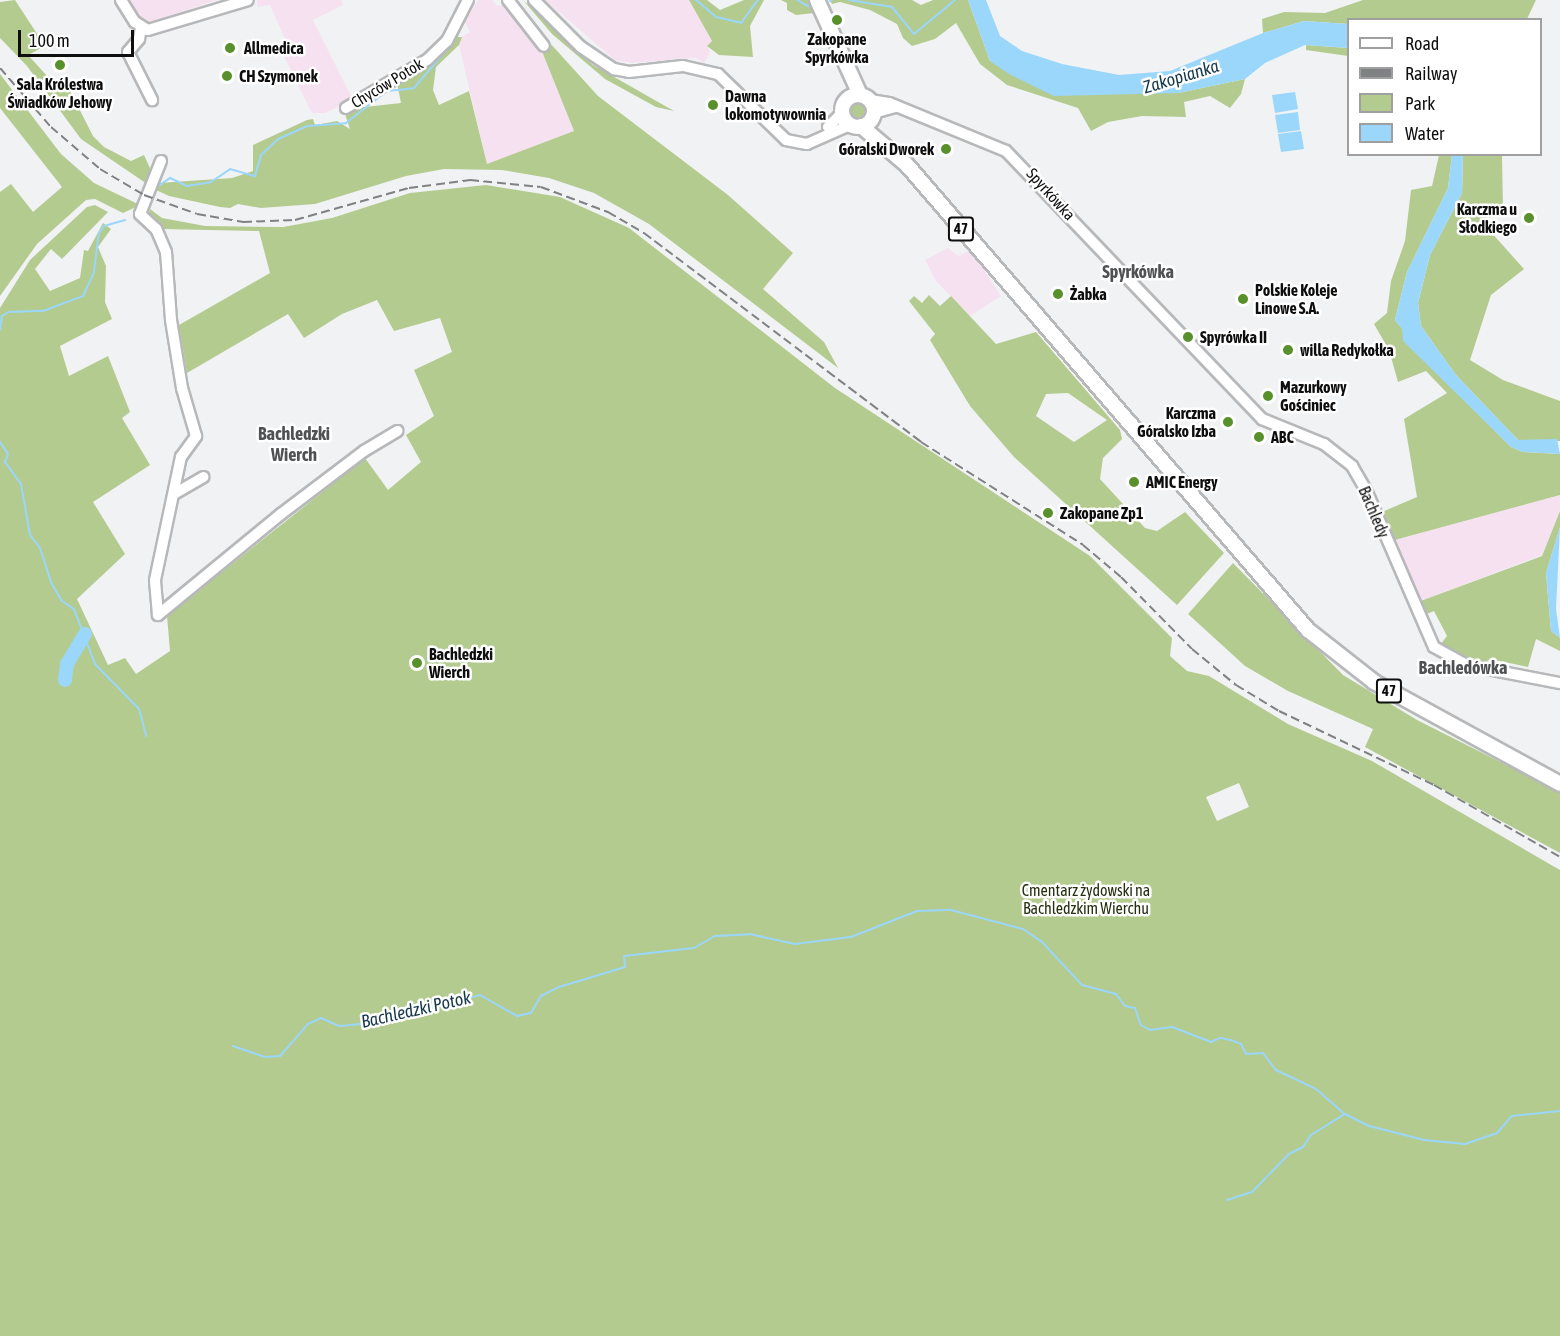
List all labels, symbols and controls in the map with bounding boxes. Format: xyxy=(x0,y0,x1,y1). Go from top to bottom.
marker: Zakopane Spyrkówka xyxy=(830,13,844,27)
scale bar xyxy=(21,18,136,56)
legend xyxy=(1347,18,1542,156)
place label: Zakopane Spyrkówka xyxy=(805,29,869,67)
text: 100 m xyxy=(29,30,70,51)
text: Road xyxy=(1405,33,1439,54)
place label: Allmedica xyxy=(244,38,304,58)
marker: Allmedica xyxy=(221,39,239,57)
street label: Chyców Potok xyxy=(348,54,426,112)
water label: Zakopianka xyxy=(1140,55,1222,99)
marker: Sala Królestwa Świadków Jehowy xyxy=(53,58,67,72)
text: Railway xyxy=(1405,63,1457,84)
place label: CH Szymonek xyxy=(239,66,318,86)
marker: CH Szymonek xyxy=(220,69,234,83)
place label: Sala Królestwa Świadków Jehowy xyxy=(8,74,112,112)
place label: Dawna lokomotywownia xyxy=(725,86,826,124)
text: Park xyxy=(1405,93,1435,114)
marker: Dawna lokomotywownia xyxy=(706,98,720,112)
text: Water xyxy=(1405,123,1444,144)
place label: Góralski Dworek xyxy=(839,139,934,159)
marker: Góralski Dworek xyxy=(939,142,953,156)
street label: Spyrkówka xyxy=(1023,164,1079,224)
place label: Karczma u Słodkiego xyxy=(1457,199,1517,237)
marker: Karczma u Słodkiego xyxy=(1522,211,1536,225)
road number: 47 xyxy=(948,217,974,241)
district label: Spyrkówka xyxy=(1102,261,1174,283)
place label: Polskie Koleje Linowe S.A. xyxy=(1255,280,1338,318)
place label: Żabka xyxy=(1070,284,1107,304)
marker: Żabka xyxy=(1051,287,1065,301)
marker: Polskie Koleje Linowe S.A. xyxy=(1236,292,1250,306)
place label: Spyrówka II xyxy=(1200,327,1267,347)
marker: Spyrówka II xyxy=(1181,330,1195,344)
place label: willa Redykołka xyxy=(1300,340,1394,360)
marker: willa Redykołka xyxy=(1281,343,1295,357)
place label: Mazurkowy Gościniec xyxy=(1280,377,1347,415)
marker: Mazurkowy Gościniec xyxy=(1261,389,1275,403)
place label: Karczma Góralsko Izba xyxy=(1137,403,1216,441)
marker: Karczma Góralsko Izba xyxy=(1221,415,1235,429)
district label: Bachledzki Wierch xyxy=(258,424,330,466)
place label: ABC xyxy=(1271,427,1294,447)
marker: ABC xyxy=(1252,430,1266,444)
place label: AMIC Energy xyxy=(1146,472,1218,492)
marker: AMIC Energy xyxy=(1127,475,1141,489)
street label: Bachledy xyxy=(1355,483,1393,541)
place label: Zakopane Zp1 xyxy=(1060,503,1143,523)
marker: Zakopane Zp1 xyxy=(1041,506,1055,520)
place label: Bachledzki Wierch xyxy=(429,644,493,682)
marker: Bachledzki Wierch xyxy=(410,656,424,670)
district label: Bachledówka xyxy=(1419,657,1507,679)
road number: 47 xyxy=(1376,679,1402,703)
park label: Cmentarz żydowski na Bachledzkim Wierchu xyxy=(1022,880,1150,918)
water label: Bachledzki Potok xyxy=(359,987,473,1033)

